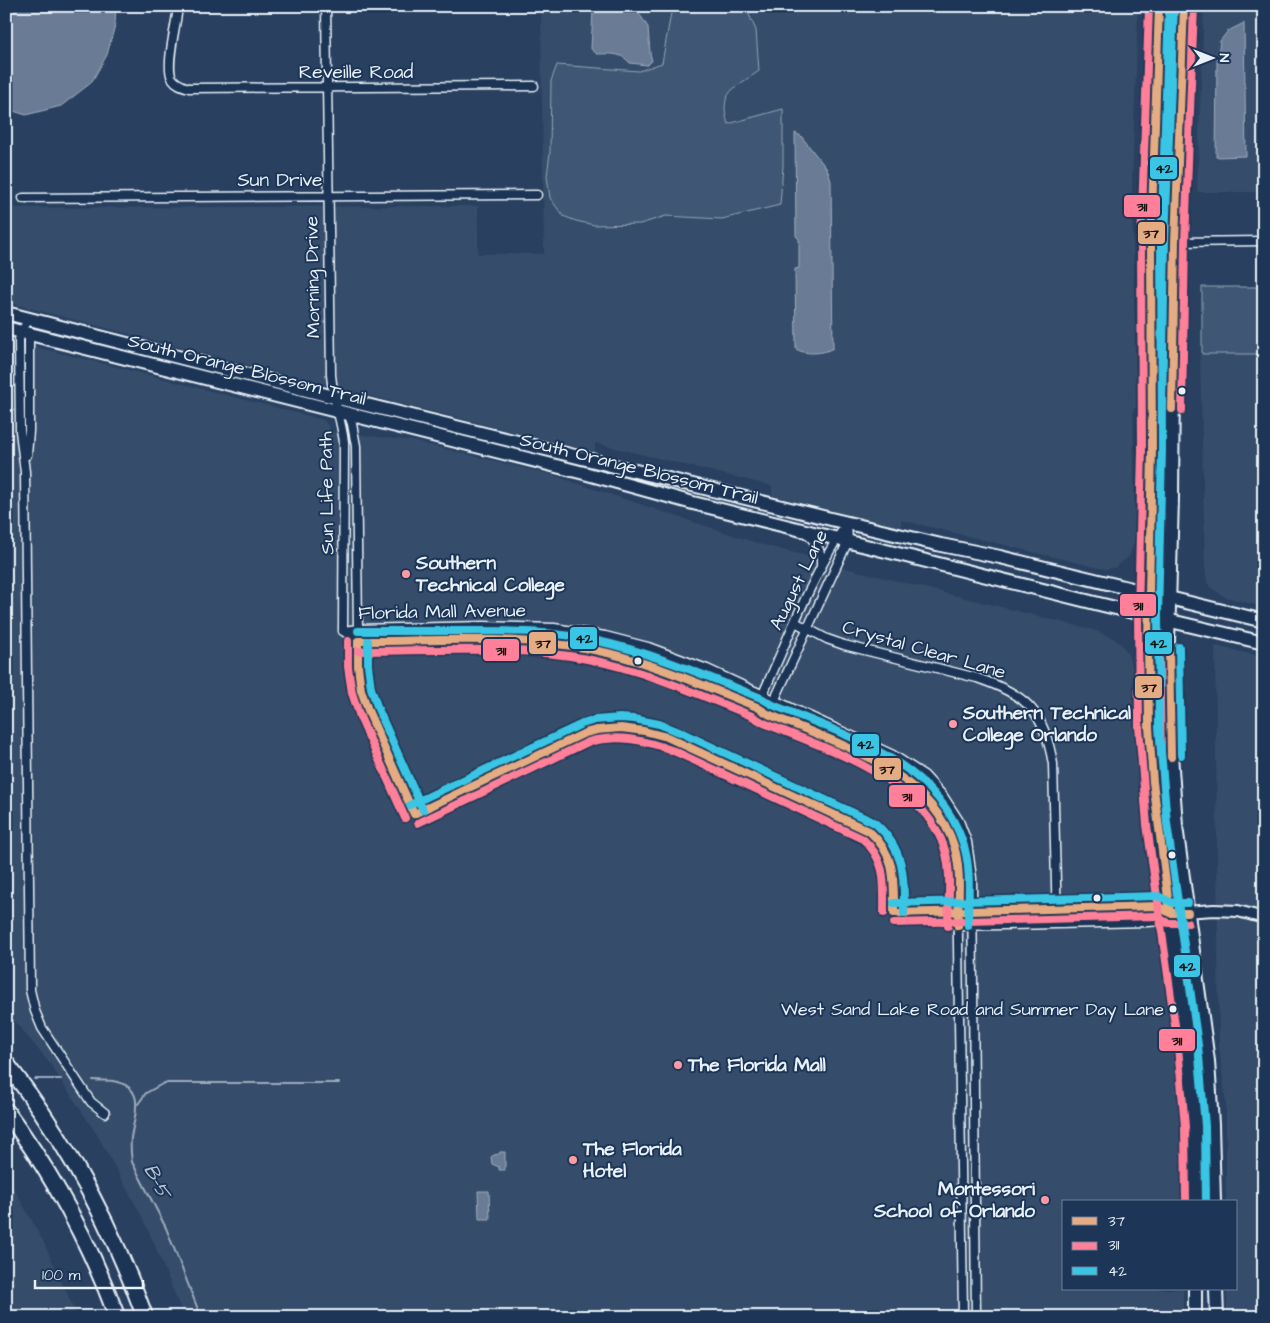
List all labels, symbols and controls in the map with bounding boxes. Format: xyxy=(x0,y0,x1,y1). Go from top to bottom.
north arrow xyxy=(1188,32,1238,82)
text: N xyxy=(1214,54,1234,63)
street label: Reveille Road xyxy=(299,59,413,86)
line badge: 42 xyxy=(1149,156,1178,180)
text: 42 xyxy=(1155,159,1174,179)
street label: Sun Drive xyxy=(238,167,322,194)
line badge: 311 xyxy=(1123,194,1161,218)
text: 311 xyxy=(1136,197,1148,217)
street label: Morning Drive xyxy=(298,216,329,338)
line badge: 37 xyxy=(1137,221,1166,245)
text: 37 xyxy=(1142,224,1159,244)
street label: South Orange Blossom Trail xyxy=(125,327,369,414)
unlabelled marker xyxy=(1177,386,1187,396)
street label: South Orange Blossom Trail xyxy=(517,426,761,513)
street label: Sun Life Path xyxy=(312,431,342,555)
street label: August Lane xyxy=(763,525,836,635)
place label: Southern Technical College xyxy=(415,550,565,600)
marker: Southern Technical College xyxy=(400,568,412,580)
line badge: 311 xyxy=(1119,593,1157,617)
text: 311 xyxy=(1132,596,1144,616)
street label: Florida Mall Avenue xyxy=(358,597,526,627)
street label: Crystal Clear Lane xyxy=(839,614,1009,687)
line badge: 42 xyxy=(569,626,598,650)
text: 42 xyxy=(575,629,594,649)
line badge: 37 xyxy=(528,631,557,655)
line badge: 42 xyxy=(1144,631,1173,655)
text: 37 xyxy=(534,634,551,654)
text: 42 xyxy=(1149,634,1168,654)
line badge: 311 xyxy=(482,638,520,662)
text: 311 xyxy=(495,641,507,661)
unlabelled marker xyxy=(633,656,643,666)
line badge: 37 xyxy=(1134,675,1163,699)
text: 37 xyxy=(1140,678,1157,698)
place label: Southern Technical College Orlando xyxy=(962,700,1131,750)
marker: Southern Technical College Orlando xyxy=(947,718,959,730)
line badge: 42 xyxy=(851,733,880,757)
text: 42 xyxy=(856,735,875,755)
line badge: 37 xyxy=(873,757,902,781)
text: 37 xyxy=(878,760,895,780)
line badge: 311 xyxy=(888,784,926,808)
text: 311 xyxy=(901,787,913,807)
unlabelled marker xyxy=(1167,850,1177,860)
unlabelled marker xyxy=(1092,893,1102,903)
line badge: 42 xyxy=(1173,954,1201,978)
text: 42 xyxy=(1178,957,1197,977)
place label: West Sand Lake Road and Summer Day Lane xyxy=(781,997,1164,1023)
marker: West Sand Lake Road and Summer Day Lane xyxy=(1168,1004,1178,1014)
line badge: 311 xyxy=(1158,1028,1196,1052)
text: 311 xyxy=(1171,1031,1183,1051)
place label: The Florida Mall xyxy=(687,1052,826,1079)
marker: The Florida Mall xyxy=(672,1059,684,1071)
place label: The Florida Hotel xyxy=(582,1136,682,1185)
marker: The Florida Hotel xyxy=(567,1154,579,1166)
water label: B-5 xyxy=(137,1159,179,1205)
place label: Montessori School of Orlando xyxy=(873,1176,1035,1225)
marker: Montessori School of Orlando xyxy=(1039,1194,1051,1206)
legend xyxy=(1062,1200,1238,1290)
text: 37 xyxy=(1108,1211,1125,1232)
text: 311 xyxy=(1108,1235,1120,1256)
scale bar xyxy=(35,1258,142,1290)
text: 42 xyxy=(1108,1261,1127,1282)
text: 100 m xyxy=(42,1265,81,1286)

